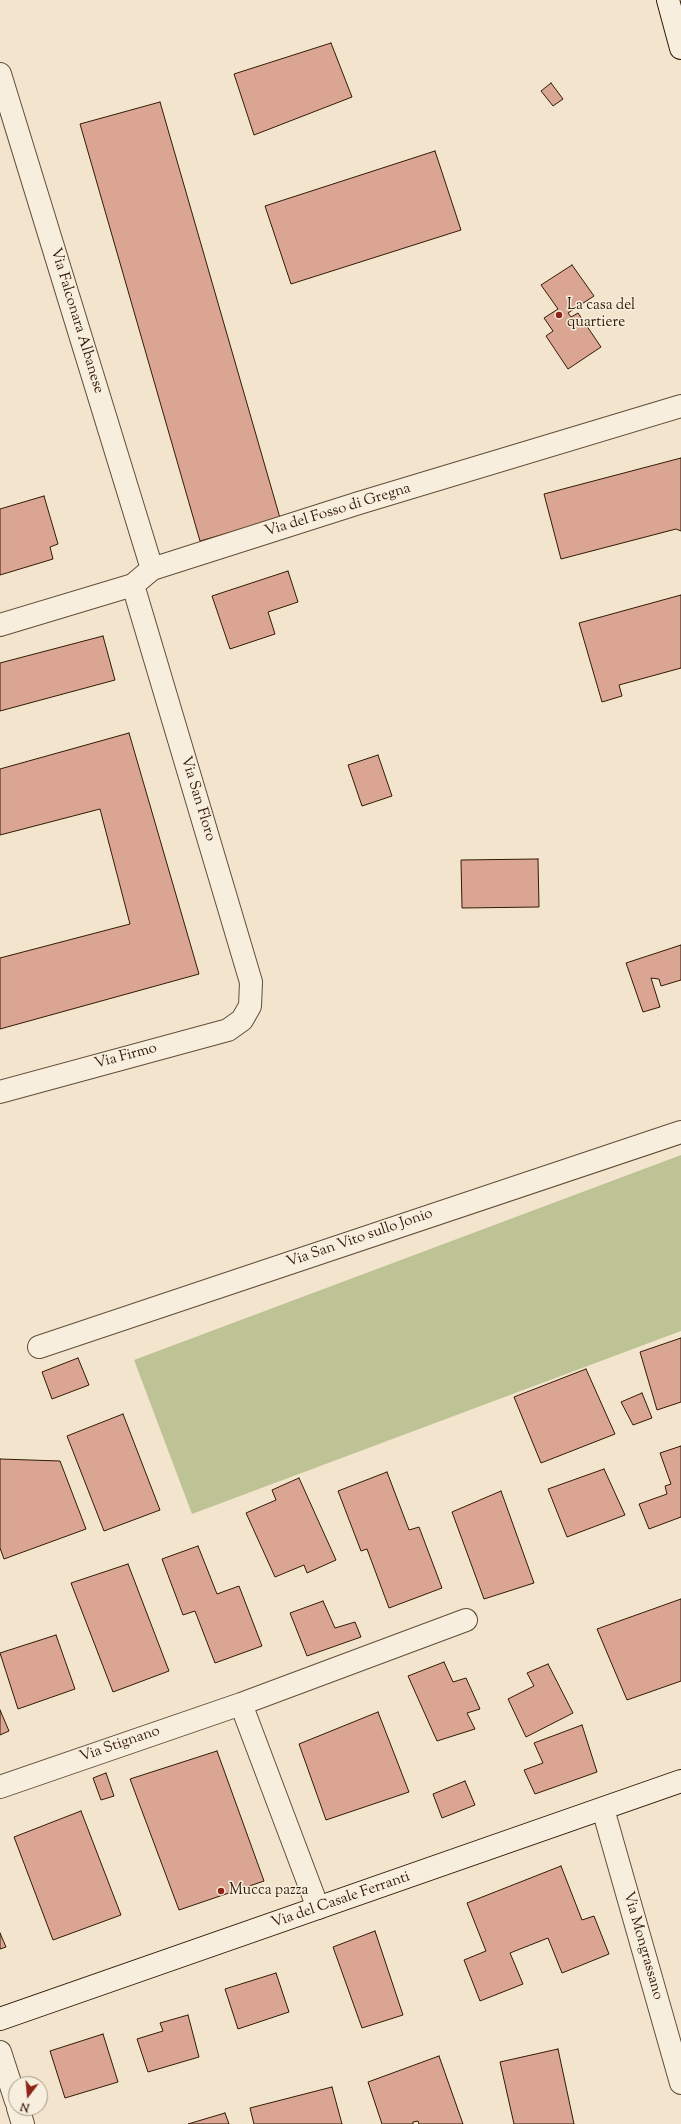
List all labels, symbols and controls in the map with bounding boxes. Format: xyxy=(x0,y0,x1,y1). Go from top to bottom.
street label: Via Falconara Albanese xyxy=(45,246,107,396)
place label: La casa del quartiere xyxy=(567,297,635,332)
marker: La casa del quartiere xyxy=(554,310,564,320)
street label: Via del Fosso di Gregna xyxy=(263,480,413,542)
street label: Via San Floro xyxy=(176,754,218,844)
street label: Via Firmo xyxy=(93,1040,159,1074)
street label: Via San Vito sullo Jonio xyxy=(285,1206,435,1272)
street label: Via Stignano xyxy=(77,1723,163,1767)
street label: Via del Casale Ferranti xyxy=(269,1869,413,1933)
place label: Mucca pazza xyxy=(229,1882,308,1900)
marker: Mucca pazza xyxy=(216,1886,226,1896)
street label: Via Mongrassano xyxy=(618,1890,666,2002)
north arrow xyxy=(8,2076,48,2116)
text: N xyxy=(19,2098,31,2115)

